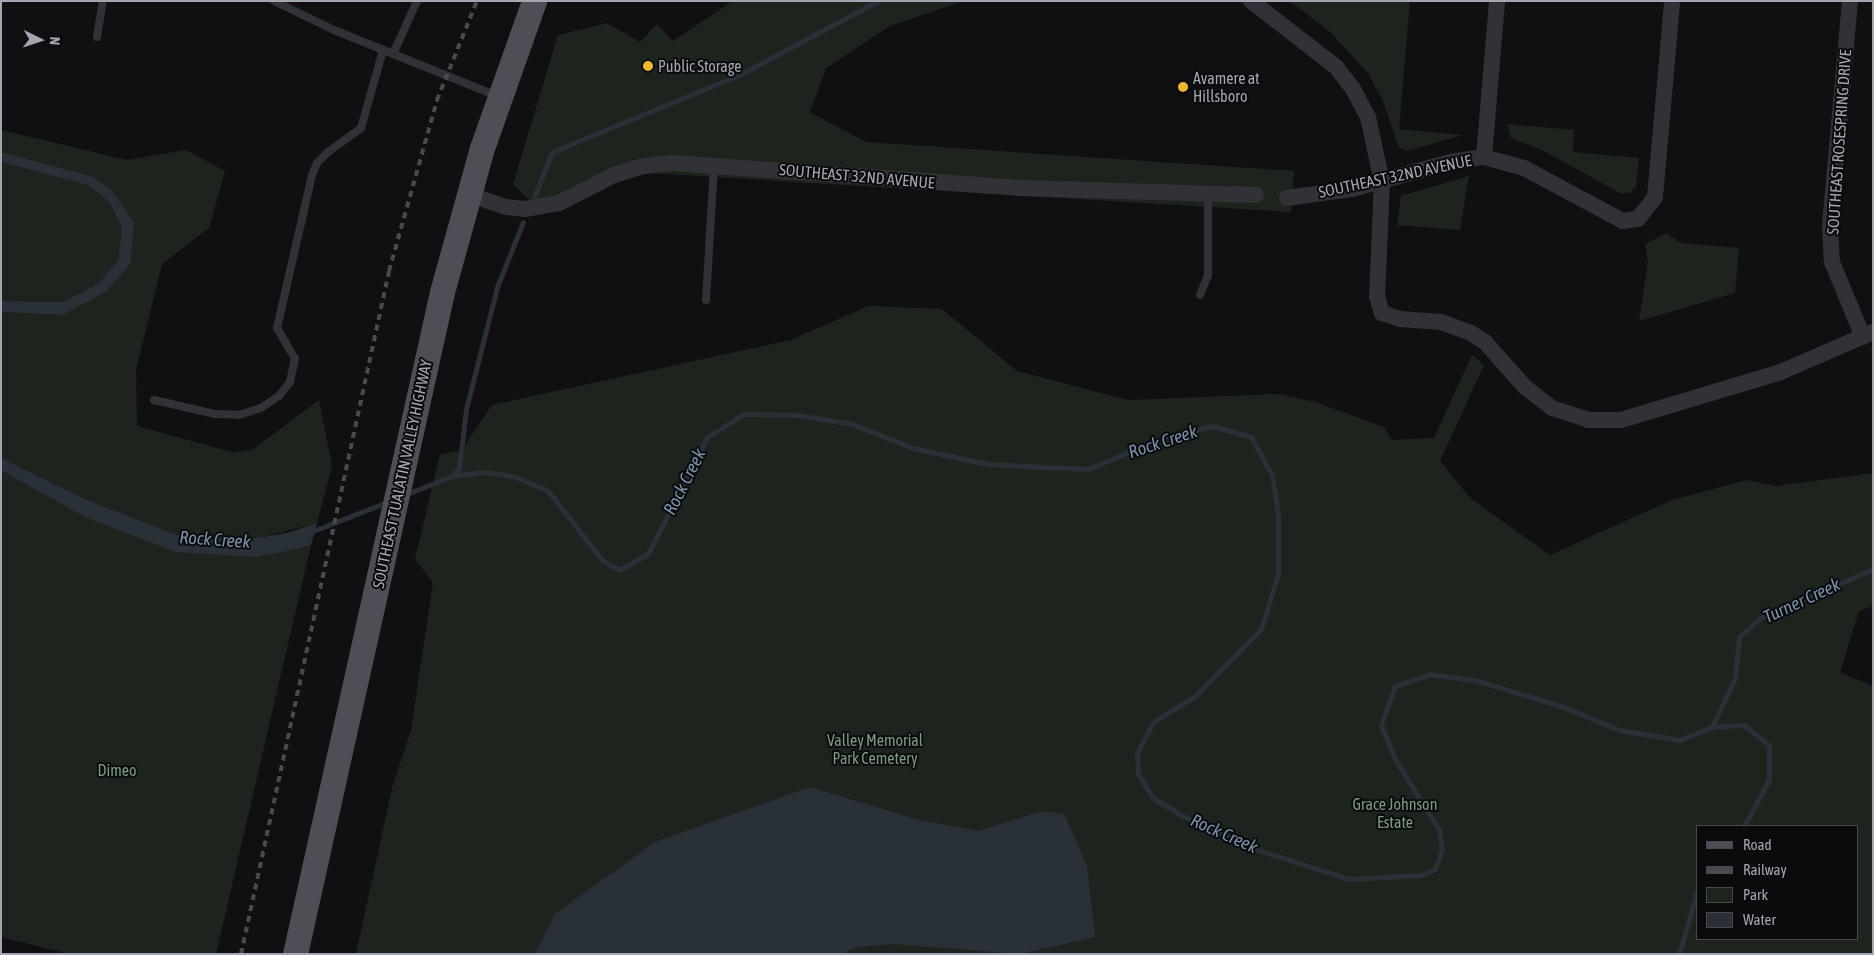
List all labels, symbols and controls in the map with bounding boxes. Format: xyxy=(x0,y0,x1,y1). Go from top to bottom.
north arrow xyxy=(15,15,65,65)
text: N xyxy=(47,36,63,46)
street label: SOUTHEAST ROSESPRING DRIVE xyxy=(1823,49,1855,235)
place label: Public Storage xyxy=(658,56,742,76)
marker: Public Storage xyxy=(642,60,654,72)
place label: Avamere at Hillsboro xyxy=(1193,68,1260,106)
marker: Avamere at Hillsboro xyxy=(1177,81,1189,93)
street label: SOUTHEAST 32ND AVENUE xyxy=(1317,150,1473,202)
street label: SOUTHEAST 32ND AVENUE xyxy=(779,160,935,192)
street label: SOUTHEAST TUALATIN VALLEY HIGHWAY xyxy=(368,358,436,590)
water label: Rock Creek xyxy=(1126,421,1200,463)
water label: Rock Creek xyxy=(659,445,711,519)
water label: Rock Creek xyxy=(179,527,251,553)
water label: Turner Creek xyxy=(1760,574,1844,628)
park label: Valley Memorial Park Cemetery xyxy=(827,730,923,768)
park label: Dimeo xyxy=(98,760,136,780)
park label: Grace Johnson Estate xyxy=(1353,794,1437,832)
water label: Rock Creek xyxy=(1187,810,1261,858)
legend xyxy=(1696,825,1859,940)
text: Road xyxy=(1743,836,1772,853)
text: Railway xyxy=(1743,861,1787,878)
text: Park xyxy=(1743,886,1768,903)
text: Water xyxy=(1743,911,1776,928)

